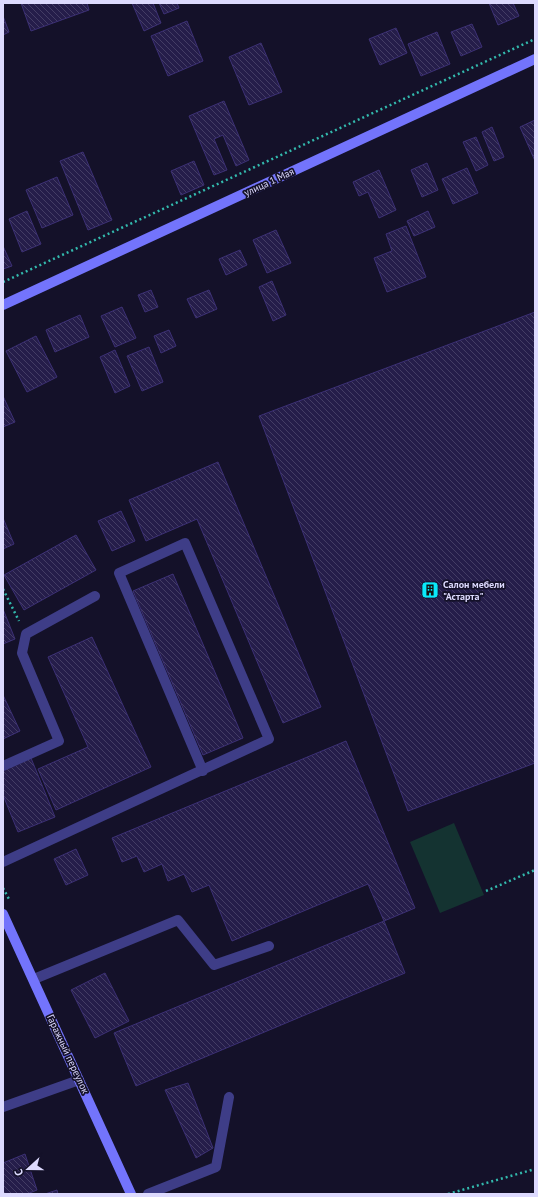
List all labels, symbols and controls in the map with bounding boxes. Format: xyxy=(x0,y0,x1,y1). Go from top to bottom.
street label: улица 1 Мая xyxy=(242,165,296,199)
place label: Салон мебели "Астарта" xyxy=(443,578,505,603)
building icon: Салон мебели "Астарта" xyxy=(420,580,440,600)
street label: Гаражный переулок xyxy=(44,1012,92,1096)
north arrow xyxy=(8,1149,48,1189)
text: С xyxy=(11,1167,26,1178)

